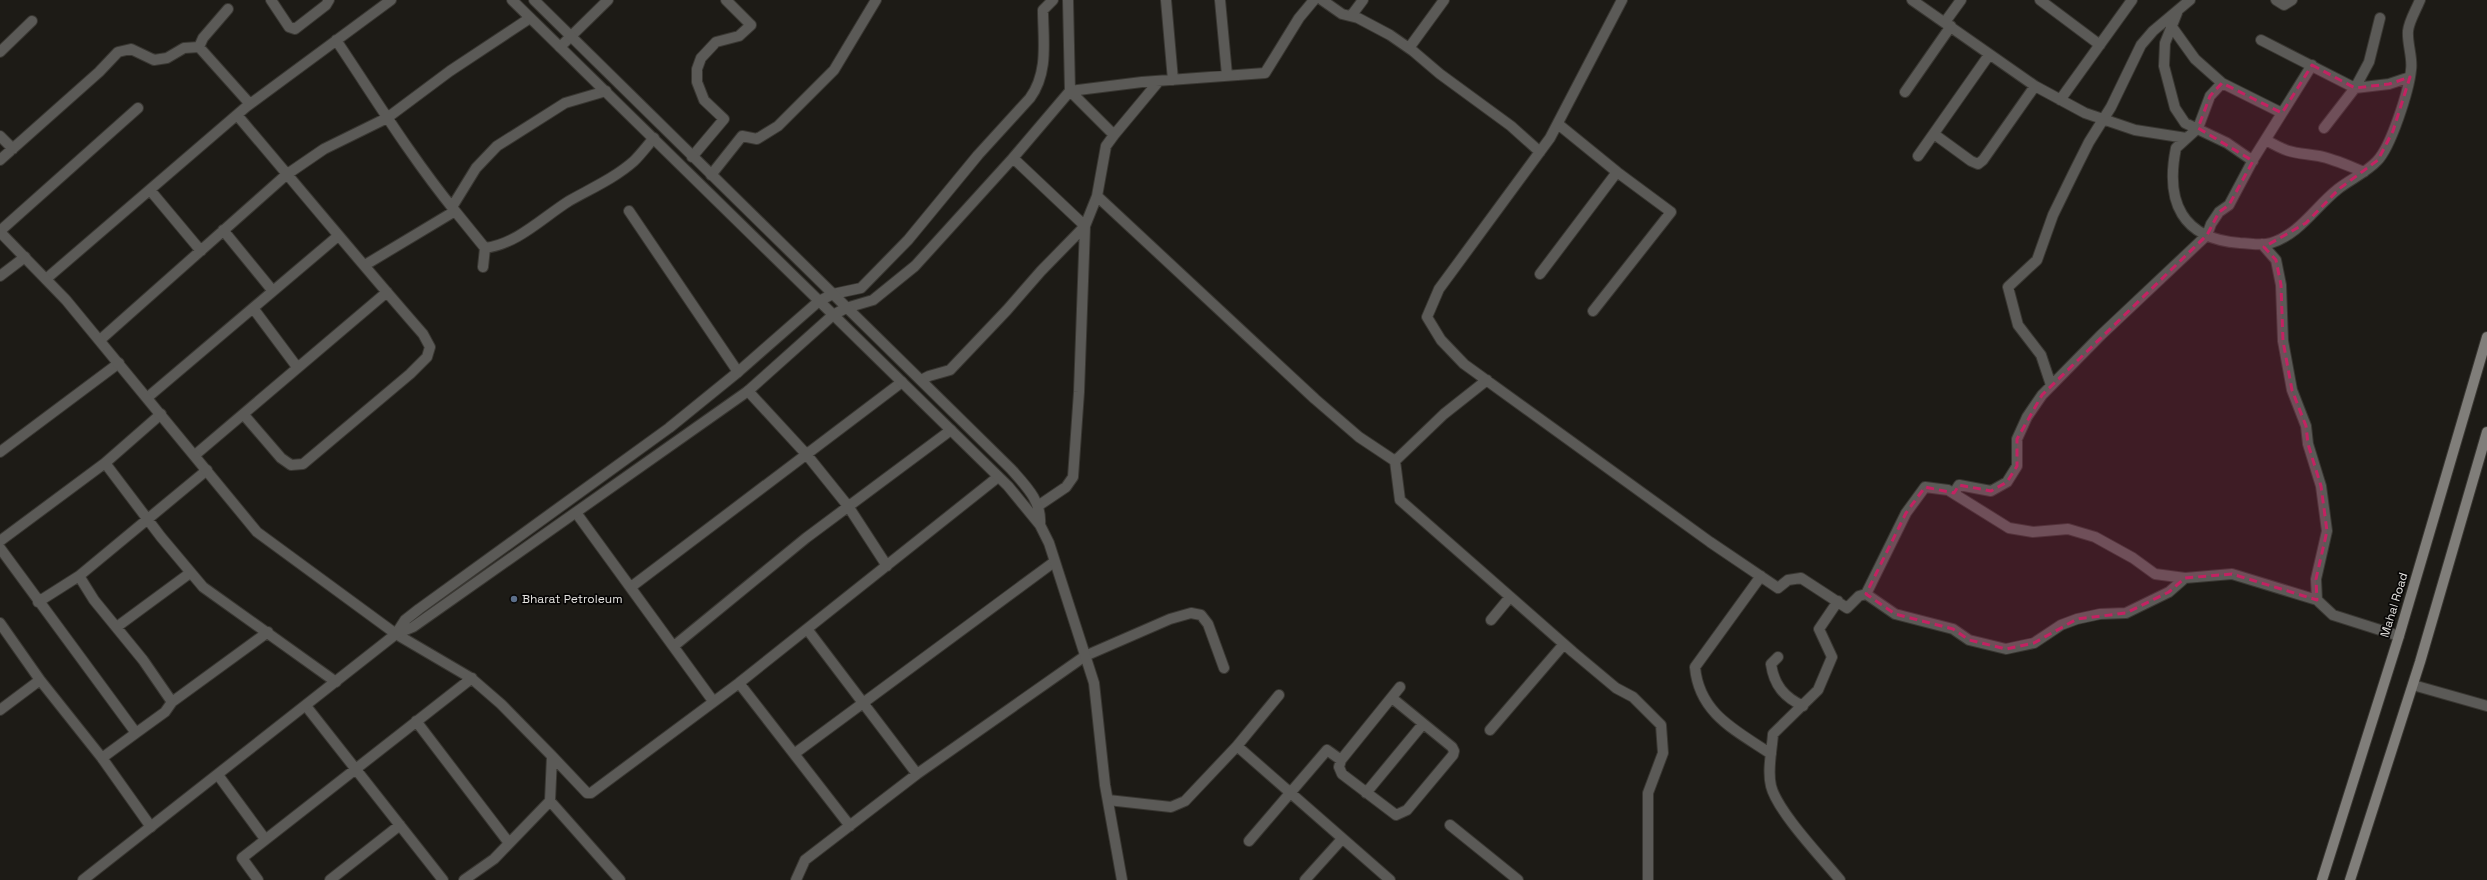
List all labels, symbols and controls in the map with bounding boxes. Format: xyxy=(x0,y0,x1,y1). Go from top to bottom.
street label: Mahal Road xyxy=(2377,571,2411,639)
place label: Bharat Petroleum xyxy=(522,591,622,607)
marker: Bharat Petroleum xyxy=(509,594,519,604)

